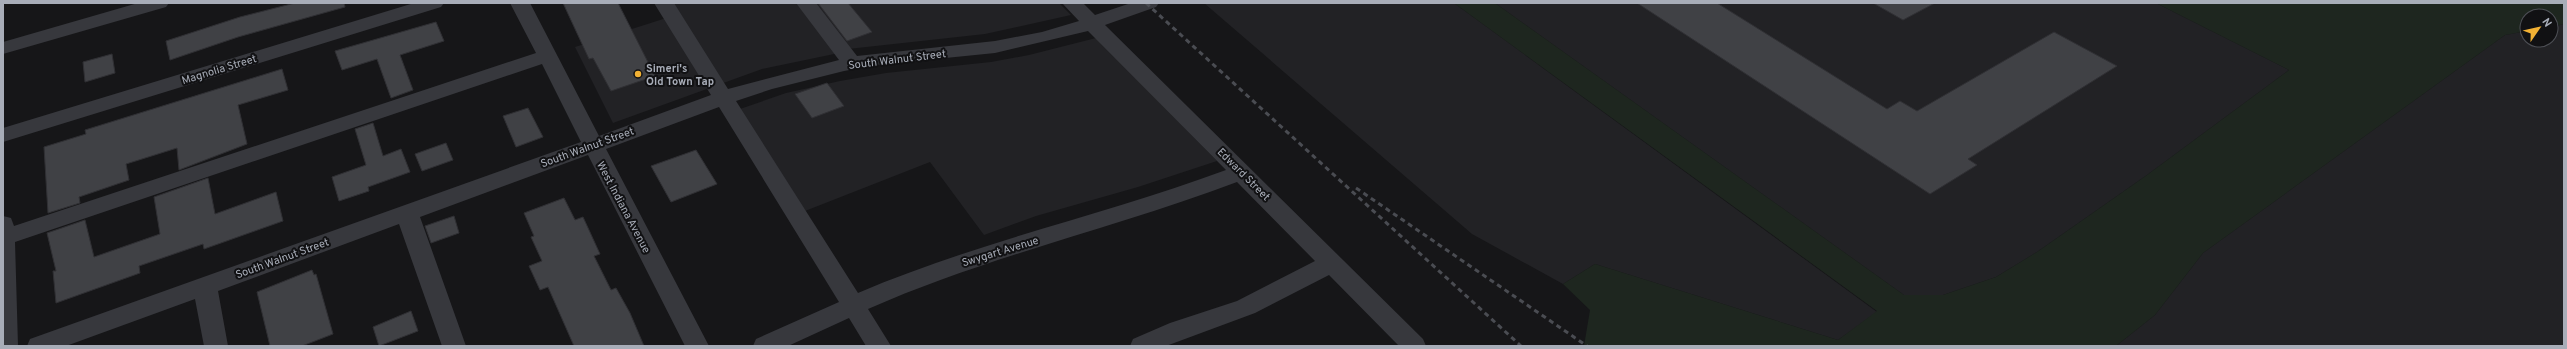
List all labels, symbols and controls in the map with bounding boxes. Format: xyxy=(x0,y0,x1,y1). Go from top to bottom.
north arrow xyxy=(2519,8,2559,48)
text: N xyxy=(2538,16,2554,30)
street label: South Walnut Street xyxy=(848,47,947,73)
street label: Magnolia Street xyxy=(180,52,258,88)
place label: Simeri's Old Town Tap xyxy=(646,62,714,89)
marker: Simeri's Old Town Tap xyxy=(633,69,643,79)
street label: South Walnut Street xyxy=(539,125,636,171)
street label: Edward Street xyxy=(1214,145,1273,204)
street label: West Indiana Avenue xyxy=(593,159,653,256)
street label: Swygart Avenue xyxy=(960,234,1040,270)
street label: South Walnut Street xyxy=(234,236,331,282)

